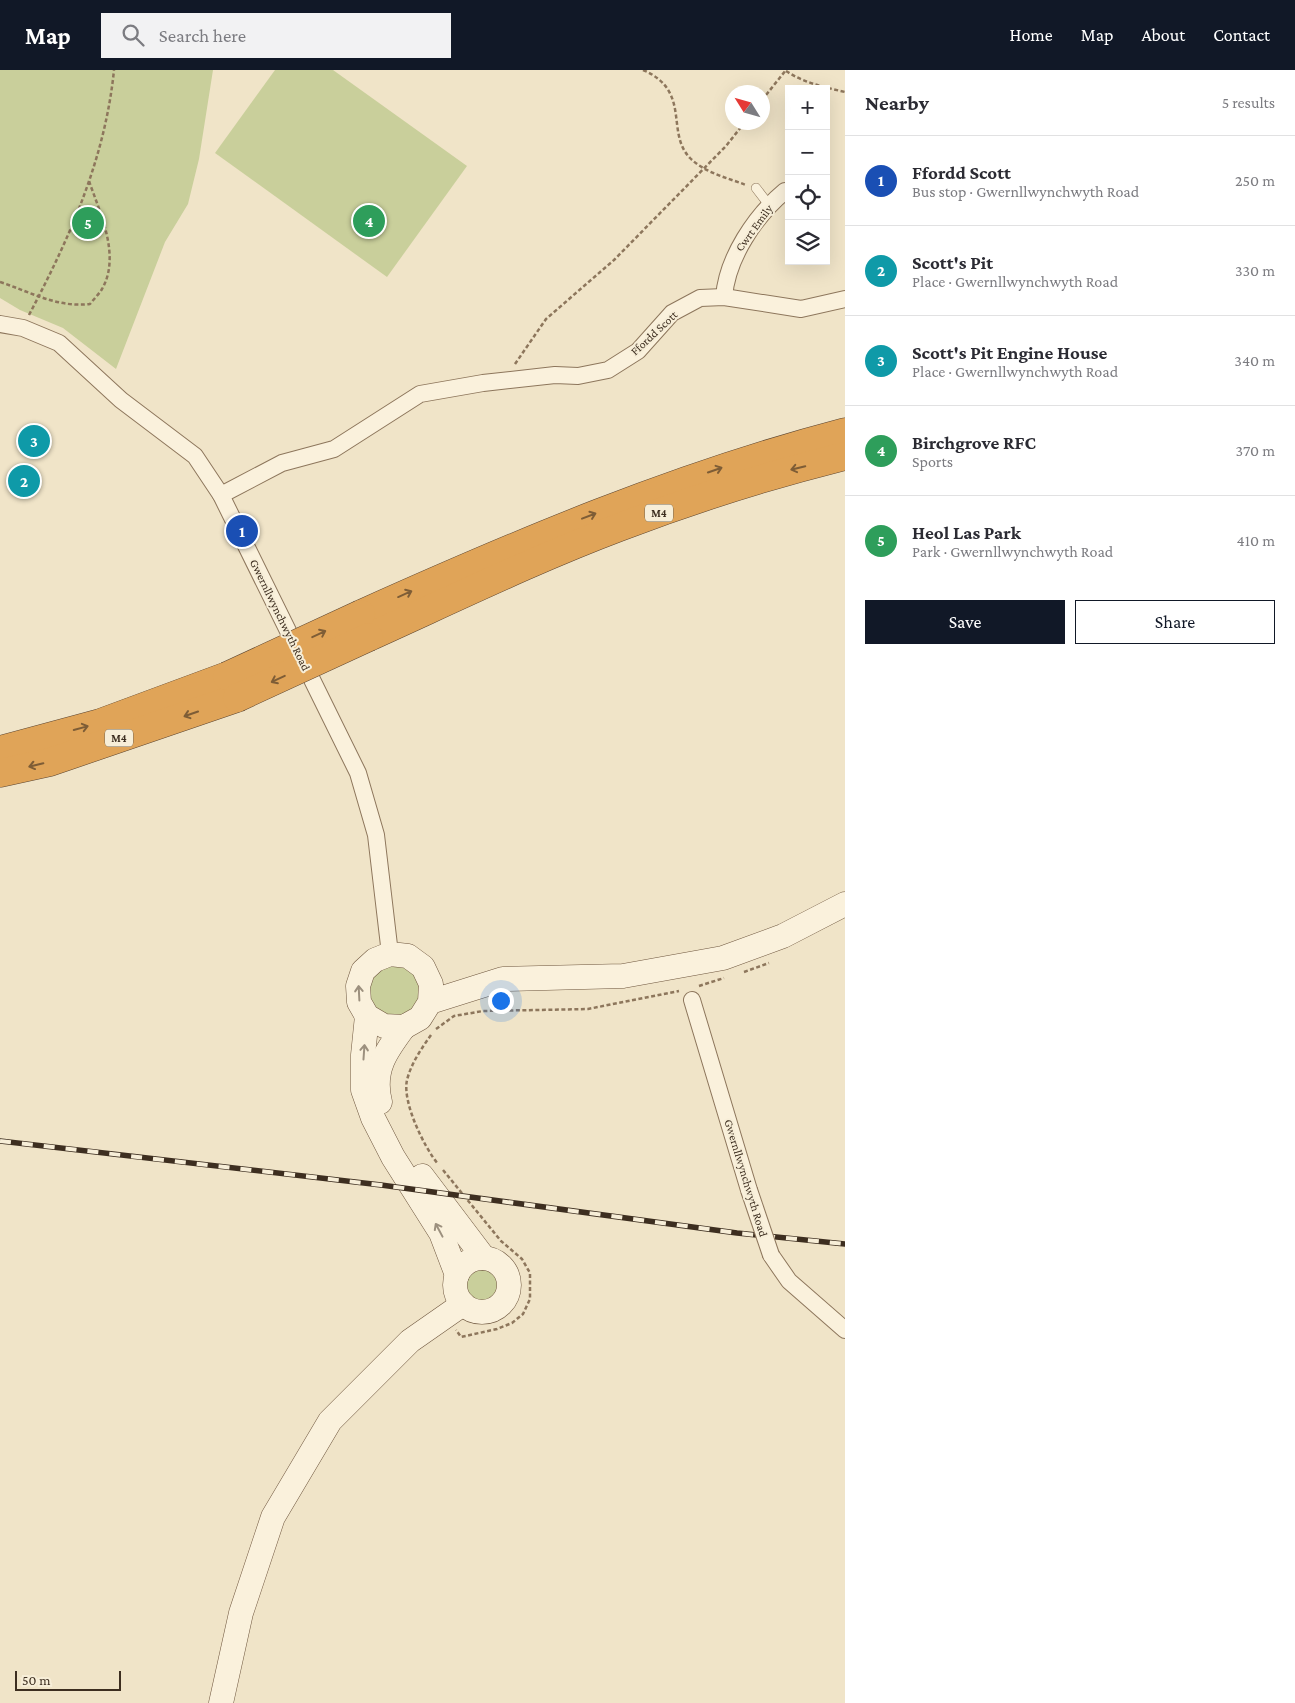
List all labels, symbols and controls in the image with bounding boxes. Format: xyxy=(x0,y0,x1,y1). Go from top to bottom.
search box xyxy=(101,13,451,58)
icon: search xyxy=(119,21,147,49)
text: Map xyxy=(25,22,71,49)
text: Search here xyxy=(159,25,246,46)
text: Home xyxy=(1010,25,1053,45)
text: Map xyxy=(1081,25,1113,45)
text: About xyxy=(1141,25,1185,45)
text: Contact xyxy=(1213,25,1270,45)
north arrow xyxy=(725,85,770,130)
map controls xyxy=(785,85,830,265)
button: + xyxy=(785,85,830,130)
text: Nearby xyxy=(865,91,929,115)
text: 5 results xyxy=(1222,94,1275,111)
button: − xyxy=(785,130,830,175)
text: Ffordd Scott xyxy=(912,162,1011,183)
text: 1 xyxy=(878,172,884,189)
text: 250 m xyxy=(1235,172,1275,189)
button: locate xyxy=(785,175,830,220)
text: Bus stop · Gwernllwynchwyth Road xyxy=(912,183,1139,200)
pin: 4 xyxy=(353,202,385,240)
street label: Cwrt Emily xyxy=(732,202,776,254)
pin: 5 xyxy=(72,204,104,242)
button: layers xyxy=(785,220,830,265)
text: Scott's Pit xyxy=(912,252,993,273)
text: 2 xyxy=(877,262,885,279)
text: 330 m xyxy=(1235,262,1275,279)
text: Place · Gwernllwynchwyth Road xyxy=(912,273,1118,290)
street label: Ffordd Scott xyxy=(628,307,681,358)
text: Scott's Pit Engine House xyxy=(912,342,1107,363)
text: 3 xyxy=(877,352,885,369)
text: 340 m xyxy=(1234,352,1275,369)
text: Place · Gwernllwynchwyth Road xyxy=(912,363,1118,380)
pin: 3 xyxy=(18,422,50,460)
text: Birchgrove RFC xyxy=(912,432,1036,453)
text: 4 xyxy=(877,442,885,459)
text: 370 m xyxy=(1236,442,1275,459)
text: Sports xyxy=(912,453,953,470)
pin: 2 xyxy=(8,462,40,500)
one-way arrow xyxy=(707,464,723,474)
one-way arrow xyxy=(790,464,806,473)
road number: M4 xyxy=(645,504,673,522)
one-way arrow xyxy=(581,510,596,520)
pin: 1 xyxy=(226,512,258,550)
text: Heol Las Park xyxy=(912,522,1021,543)
text: 5 xyxy=(877,532,885,549)
text: 410 m xyxy=(1237,532,1275,549)
text: Park · Gwernllwynchwyth Road xyxy=(912,543,1113,560)
street label: Gwernllwynchwyth Road xyxy=(247,557,313,674)
one-way arrow xyxy=(397,589,412,599)
button: Save xyxy=(865,600,1065,644)
button: Share xyxy=(1075,600,1275,644)
one-way arrow xyxy=(311,628,326,638)
one-way arrow xyxy=(271,675,286,685)
one-way arrow xyxy=(184,710,199,719)
one-way arrow xyxy=(72,722,88,732)
road number: M4 xyxy=(105,730,133,746)
one-way arrow xyxy=(29,761,45,770)
one-way arrow xyxy=(354,985,363,1001)
your location xyxy=(488,988,514,1014)
one-way arrow xyxy=(359,1045,368,1061)
street label: Gwernllwynchwyth Road xyxy=(721,1117,771,1239)
one-way arrow xyxy=(434,1223,443,1238)
scale bar xyxy=(15,1668,121,1691)
text: 50 m xyxy=(22,1672,50,1688)

